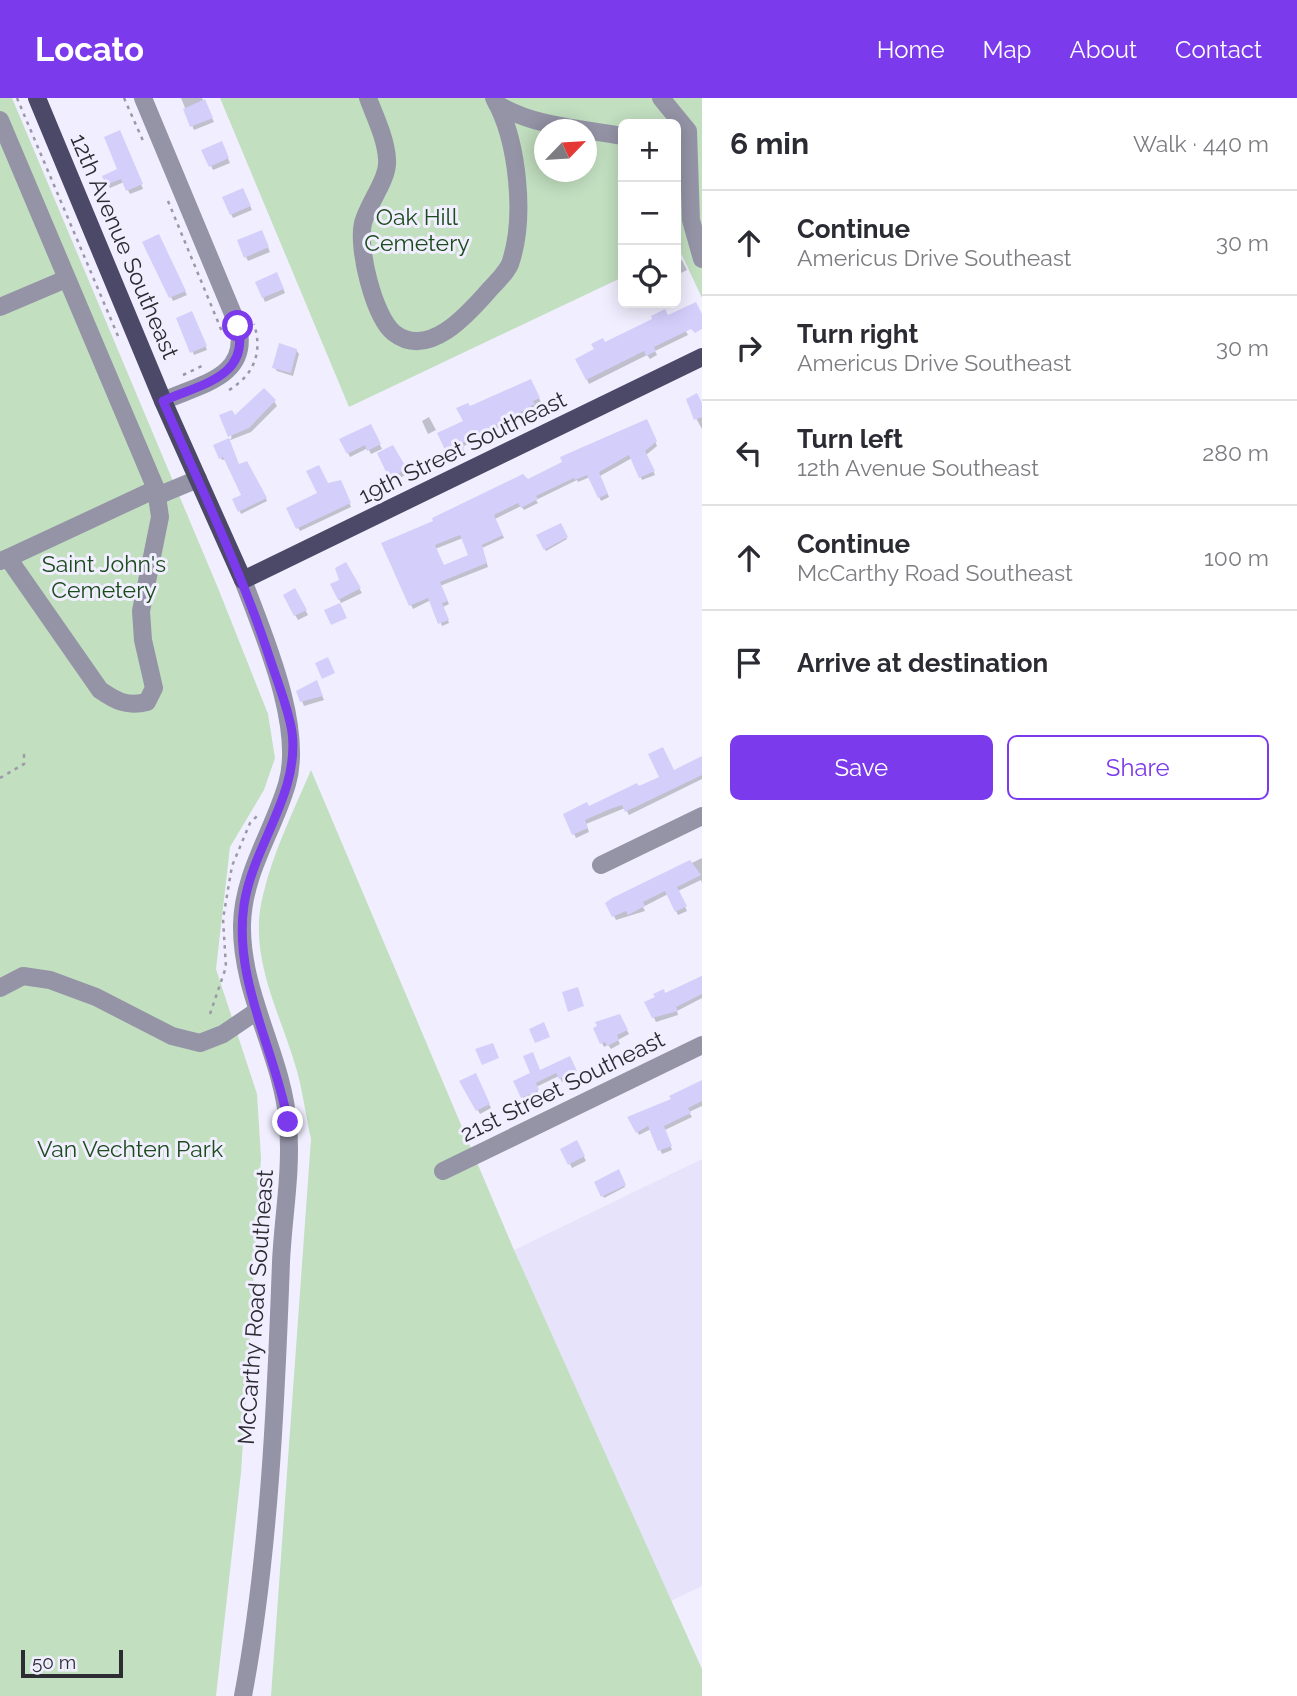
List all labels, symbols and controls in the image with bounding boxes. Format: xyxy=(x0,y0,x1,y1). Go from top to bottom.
text: Locato xyxy=(35,30,144,69)
text: Home xyxy=(877,35,945,64)
text: Map xyxy=(983,35,1031,64)
text: About xyxy=(1069,35,1137,64)
text: Contact xyxy=(1175,35,1262,64)
north arrow xyxy=(534,119,597,182)
map controls xyxy=(618,119,681,308)
button: + xyxy=(618,119,681,182)
text: 6 min xyxy=(730,126,809,161)
street label: 12th Avenue Southeast xyxy=(65,129,185,363)
text: Walk · 440 m xyxy=(1133,130,1269,157)
button: − xyxy=(618,182,681,245)
park label: Oak Hill Cemetery xyxy=(364,203,470,256)
text: Continue xyxy=(797,214,910,244)
icon: ahead xyxy=(730,224,768,262)
text: 30 m xyxy=(1216,229,1269,256)
text: Americus Drive Southeast xyxy=(797,244,1072,271)
button: locate xyxy=(618,245,681,308)
route start xyxy=(222,310,253,341)
text: Turn right xyxy=(797,319,918,349)
icon: right xyxy=(730,329,768,367)
text: 30 m xyxy=(1216,334,1269,361)
text: Americus Drive Southeast xyxy=(797,349,1072,376)
street label: 19th Street Southeast xyxy=(354,385,570,509)
text: Turn left xyxy=(797,424,903,454)
icon: left xyxy=(730,434,768,472)
text: 280 m xyxy=(1202,439,1269,466)
text: 12th Avenue Southeast xyxy=(797,454,1039,481)
text: Continue xyxy=(797,529,910,559)
icon: ahead xyxy=(730,539,768,577)
text: 100 m xyxy=(1204,544,1269,571)
park label: Saint John's Cemetery xyxy=(42,550,166,603)
text: McCarthy Road Southeast xyxy=(797,559,1073,586)
icon: arrive xyxy=(730,644,768,682)
text: Arrive at destination xyxy=(797,648,1048,678)
button: Save xyxy=(730,735,993,800)
button: Share xyxy=(1007,735,1269,800)
street label: 21st Street Southeast xyxy=(456,1025,669,1147)
route end xyxy=(272,1106,303,1137)
park label: Van Vechten Park xyxy=(37,1135,223,1162)
street label: McCarthy Road Southeast xyxy=(232,1168,278,1445)
scale bar xyxy=(21,1647,122,1679)
text: 50 m xyxy=(32,1651,76,1673)

